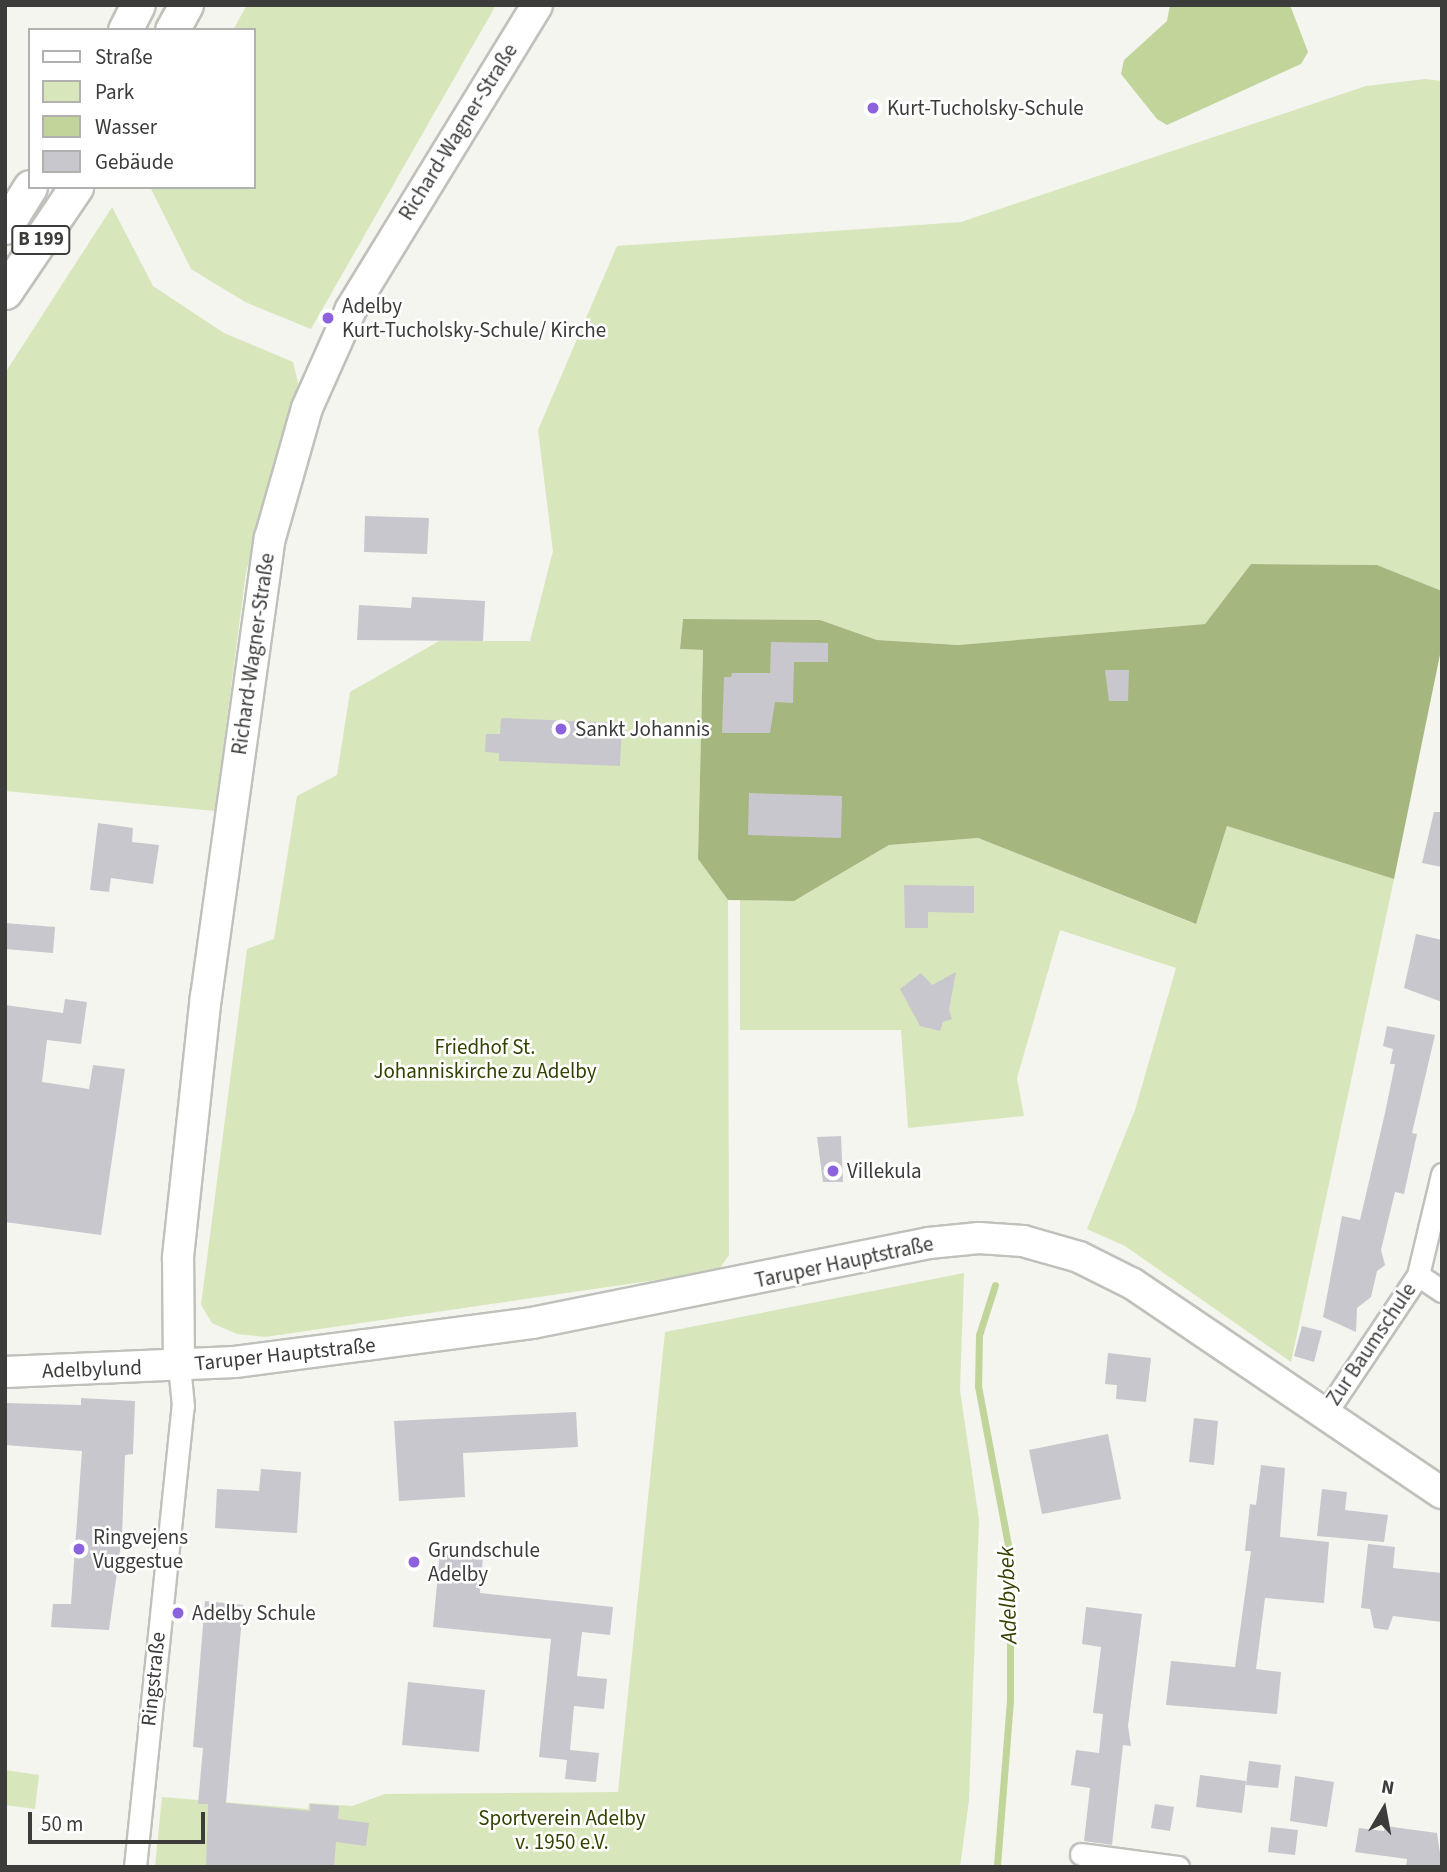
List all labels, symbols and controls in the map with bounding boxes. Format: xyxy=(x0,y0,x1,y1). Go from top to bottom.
legend xyxy=(28,28,256,189)
street label: Richard-Wagner-Straße xyxy=(393,39,523,225)
text: Straße xyxy=(95,42,153,72)
text: Park xyxy=(95,77,134,107)
place label: Kurt-Tucholsky-Schule xyxy=(887,95,1084,121)
marker: Kurt-Tucholsky-Schule xyxy=(865,100,881,116)
text: Wasser xyxy=(95,112,157,142)
text: Gebäude xyxy=(95,147,174,177)
road number: B 199 xyxy=(11,224,71,256)
place label: Adelby Kurt-Tucholsky-Schule/ Kirche xyxy=(342,293,606,343)
marker: Adelby Kurt-Tucholsky-Schule/ Kirche xyxy=(320,310,336,326)
street label: Richard-Wagner-Straße xyxy=(226,551,280,757)
place label: Sankt Johannis xyxy=(575,716,710,742)
marker: Sankt Johannis xyxy=(553,721,569,737)
park label: Friedhof St. Johanniskirche zu Adelby xyxy=(373,1034,597,1084)
place label: Villekula xyxy=(847,1158,922,1184)
marker: Villekula xyxy=(825,1163,841,1179)
street label: Taruper Hauptstraße xyxy=(752,1231,936,1293)
street label: Zur Baumschule xyxy=(1321,1278,1421,1410)
street label: Taruper Hauptstraße xyxy=(193,1332,377,1376)
street label: Adelbylund xyxy=(42,1355,142,1383)
place label: Ringvejens Vuggestue xyxy=(93,1524,188,1574)
place label: Grundschule Adelby xyxy=(428,1537,540,1587)
marker: Ringvejens Vuggestue xyxy=(71,1541,87,1557)
water label: Adelbybek xyxy=(993,1546,1023,1644)
marker: Grundschule Adelby xyxy=(406,1554,422,1570)
place label: Adelby Schule xyxy=(192,1600,316,1626)
marker: Adelby Schule xyxy=(170,1605,186,1621)
street label: Ringstraße xyxy=(136,1631,170,1727)
text: N xyxy=(1379,1773,1396,1802)
north arrow xyxy=(1349,1774,1419,1844)
scale bar xyxy=(32,1798,208,1842)
park label: Sportverein Adelby v. 1950 e.V. xyxy=(478,1805,646,1855)
text: 50 m xyxy=(41,1809,83,1839)

